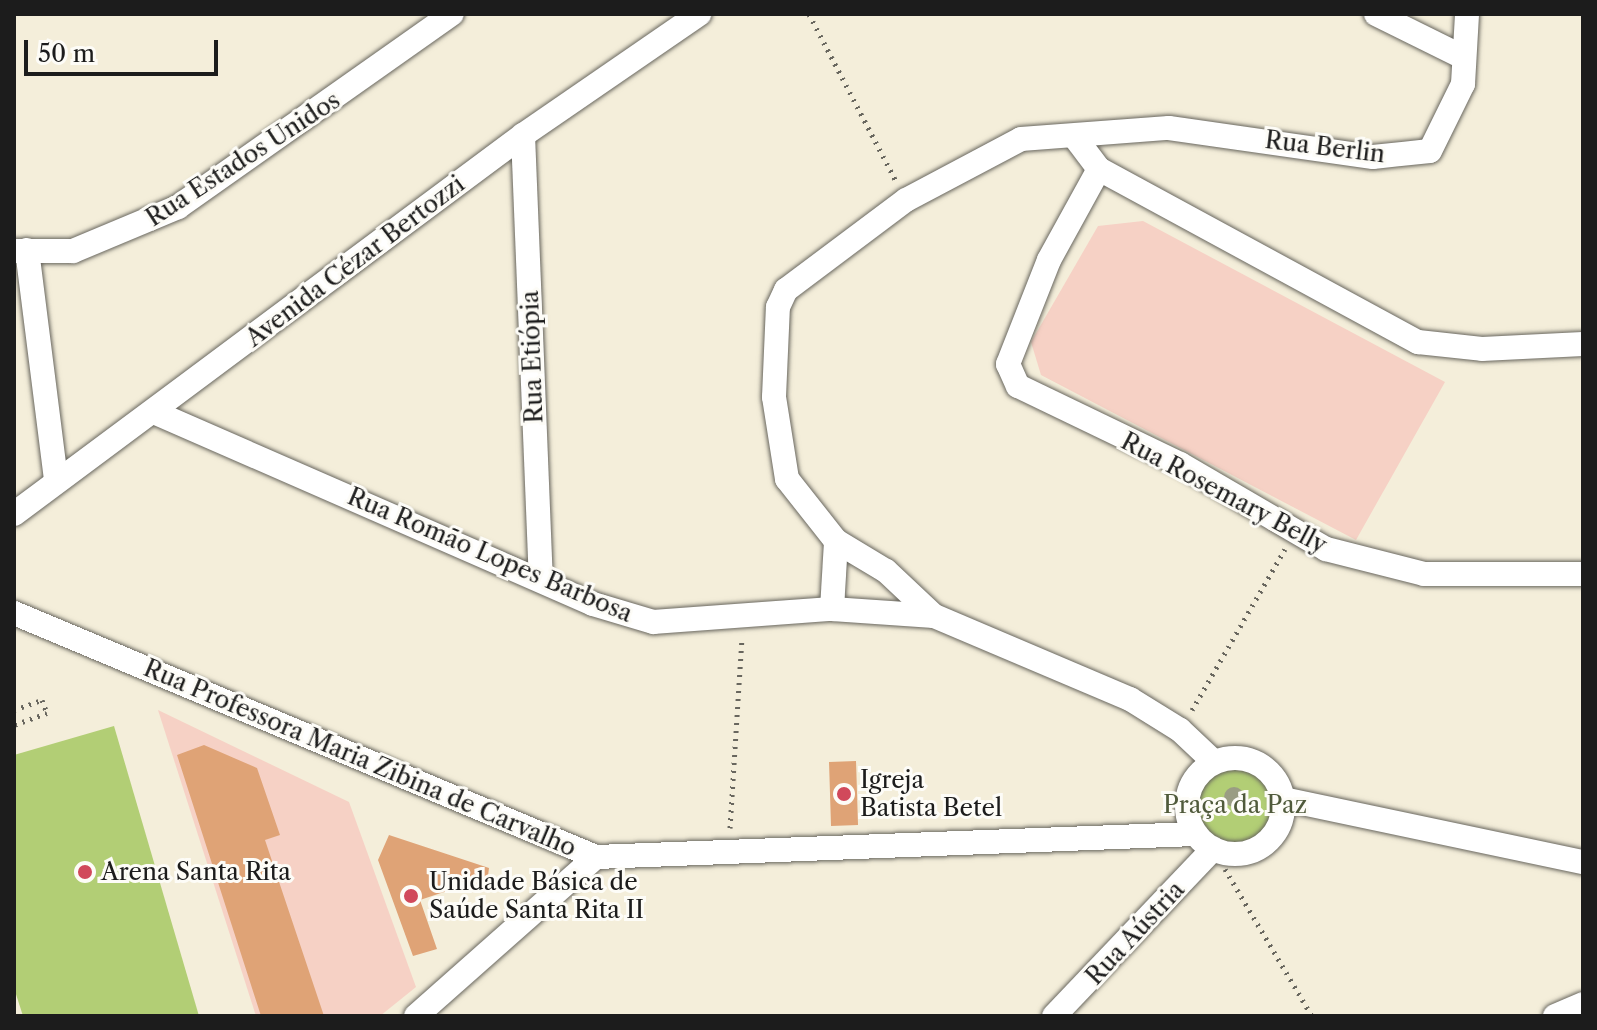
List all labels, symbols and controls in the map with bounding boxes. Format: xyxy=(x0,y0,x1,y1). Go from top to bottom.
scale bar xyxy=(28,24,222,74)
text: 50 m xyxy=(38,39,95,68)
street label: Rua Estados Unidos xyxy=(141,85,345,233)
street label: Rua Berlin xyxy=(1263,125,1387,169)
street label: Avenida Cézar Bertozzi xyxy=(240,169,470,353)
street label: Rua Etiópia xyxy=(515,290,549,424)
street label: Rua Rosemary Belly xyxy=(1116,426,1332,560)
street label: Rua Romão Lopes Barbosa xyxy=(343,482,637,628)
street label: Rua Professora Maria Zibina de Carvalho xyxy=(139,653,581,863)
place label: Igreja Batista Betel xyxy=(860,766,1002,822)
marker: Igreja Batista Betel xyxy=(835,785,853,803)
park label: Praça da Paz xyxy=(1163,791,1307,819)
place label: Arena Santa Rita xyxy=(101,858,292,886)
marker: Arena Santa Rita xyxy=(76,863,94,881)
place label: Unidade Básica de Saúde Santa Rita II xyxy=(429,868,645,924)
street label: Rua Aústria xyxy=(1079,875,1191,991)
marker: Unidade Básica de Saúde Santa Rita II xyxy=(400,885,422,907)

